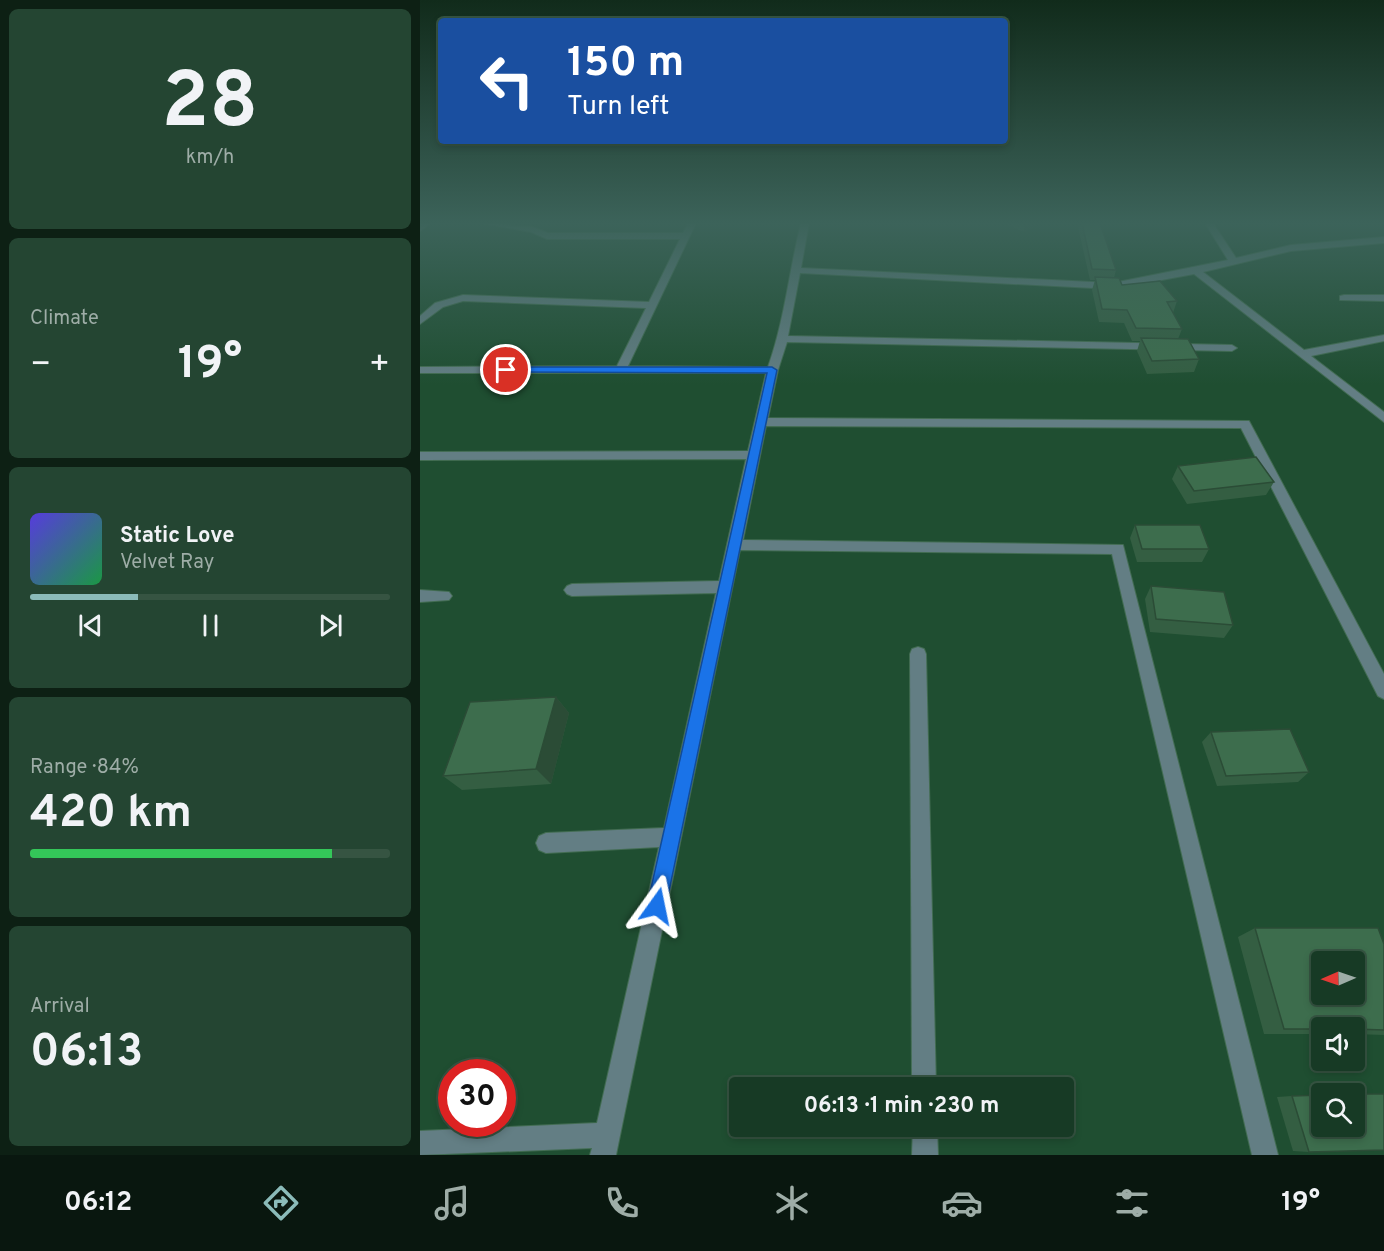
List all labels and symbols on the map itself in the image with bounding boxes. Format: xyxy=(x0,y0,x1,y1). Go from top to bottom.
pin xyxy=(480,344,531,395)
position arrow xyxy=(625,874,689,938)
north arrow xyxy=(1311,951,1365,1005)
speed limit sign: 30 xyxy=(438,1059,516,1137)

